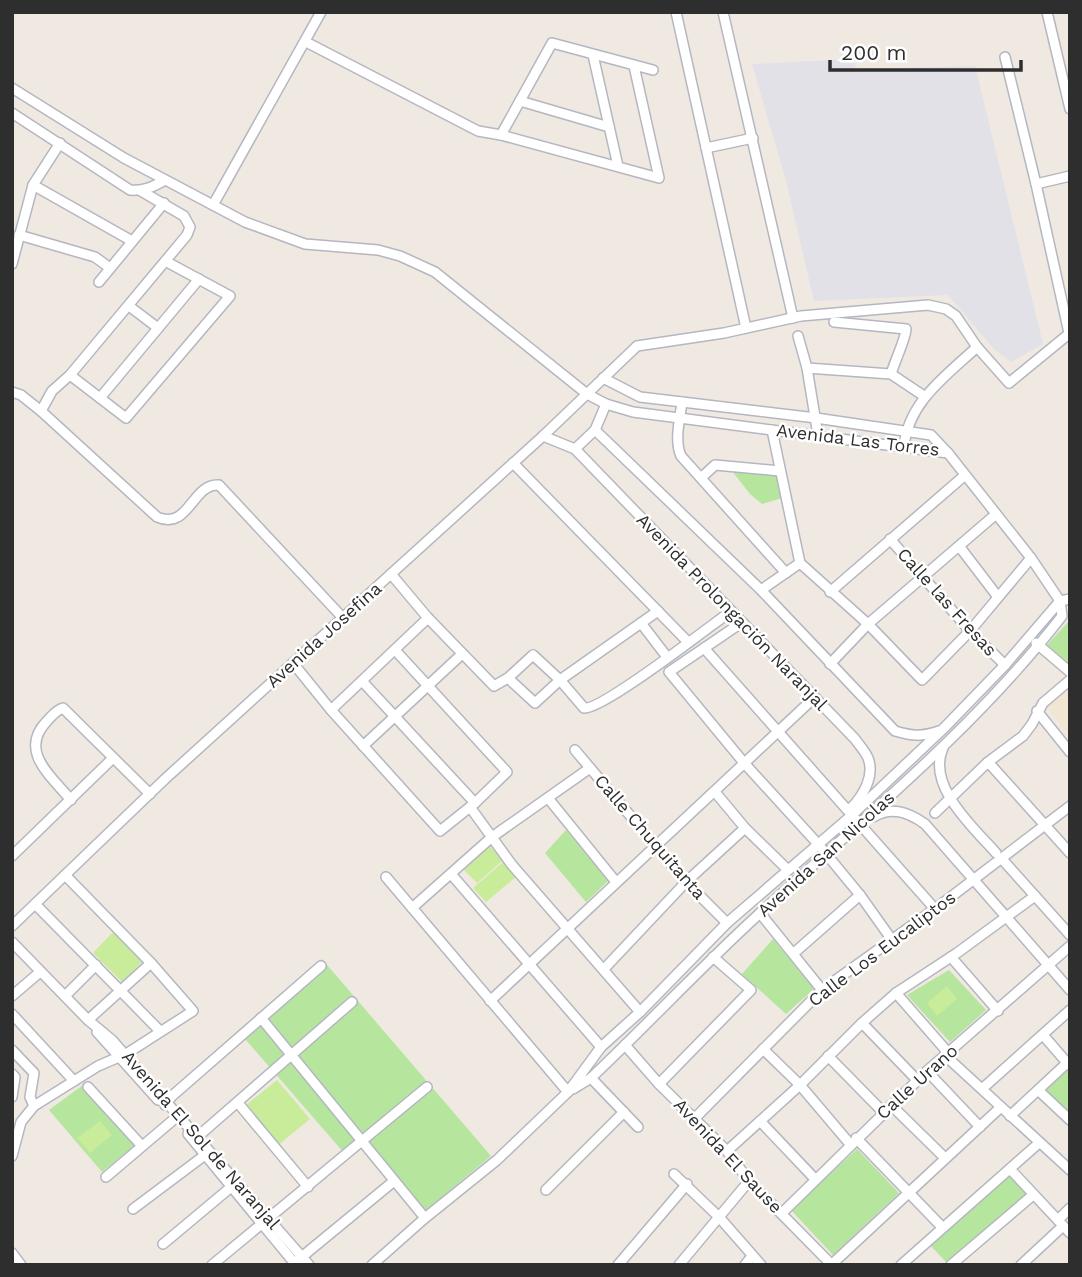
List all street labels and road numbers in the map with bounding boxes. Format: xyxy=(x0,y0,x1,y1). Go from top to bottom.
street label: Avenida Las Torres xyxy=(775,419,941,460)
street label: Avenida Prolongación Naranjal xyxy=(633,509,832,715)
street label: Calle las Fresas xyxy=(893,543,1001,660)
street label: Avenida Josefina xyxy=(262,577,386,692)
street label: Calle Chuquitanta xyxy=(591,770,710,903)
street label: Avenida San Nicolas xyxy=(753,787,898,921)
street label: Calle Los Eucaliptos xyxy=(804,886,959,1011)
street label: Calle Urano xyxy=(872,1040,962,1124)
street label: Avenida El Sol de Naranjal xyxy=(118,1046,285,1234)
street label: Avenida El Sause xyxy=(670,1094,787,1217)

